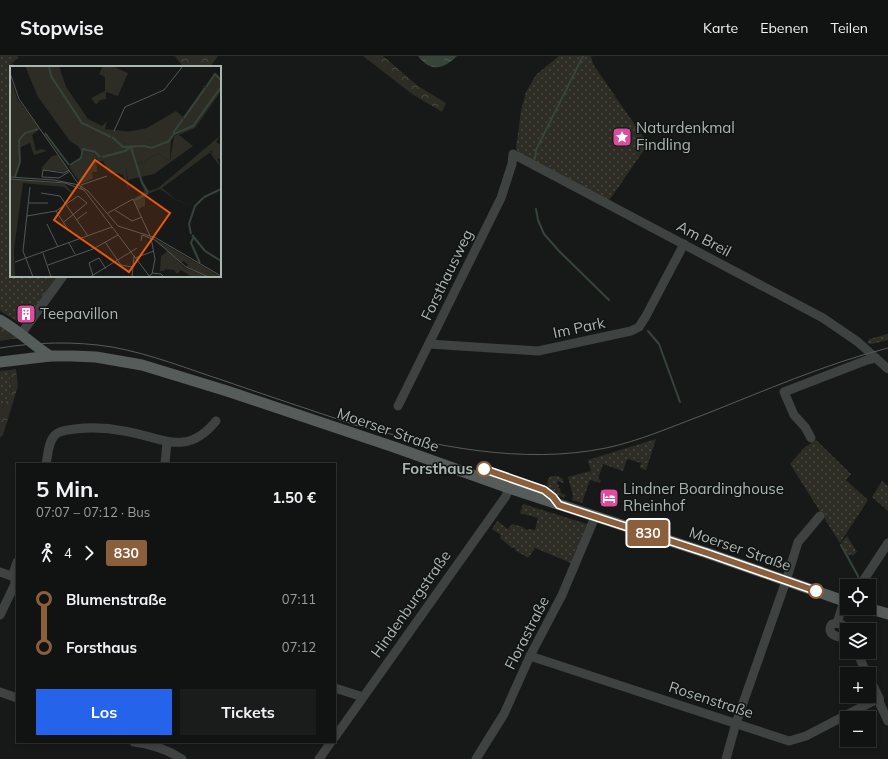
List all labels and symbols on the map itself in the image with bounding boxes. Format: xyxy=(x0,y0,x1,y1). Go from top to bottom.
inset map xyxy=(10,66,221,277)
place label: Naturdenkmal Findling xyxy=(636,118,735,154)
place icon: Naturdenkmal Findling xyxy=(611,126,633,148)
street label: Am Breil xyxy=(674,216,735,261)
street label: Forsthausweg xyxy=(416,226,477,323)
building icon: Teepavillon xyxy=(15,303,37,325)
place label: Teepavillon xyxy=(40,304,118,323)
street label: Im Park xyxy=(551,313,607,342)
street label: Moerser Straße xyxy=(335,403,442,456)
place label: Forsthaus xyxy=(402,459,473,478)
marker: Forsthaus xyxy=(476,461,492,477)
place label: Lindner Boardinghouse Rheinhof xyxy=(623,479,784,515)
hotel icon: Lindner Boardinghouse Rheinhof xyxy=(598,487,620,509)
line badge: 830 xyxy=(625,520,671,546)
street label: Moerser Straße xyxy=(687,522,794,575)
street label: Hindenburgstraße xyxy=(367,546,455,661)
unlabelled marker xyxy=(808,583,824,599)
street label: Florastraße xyxy=(500,593,553,673)
street label: Rosenstraße xyxy=(666,677,756,722)

